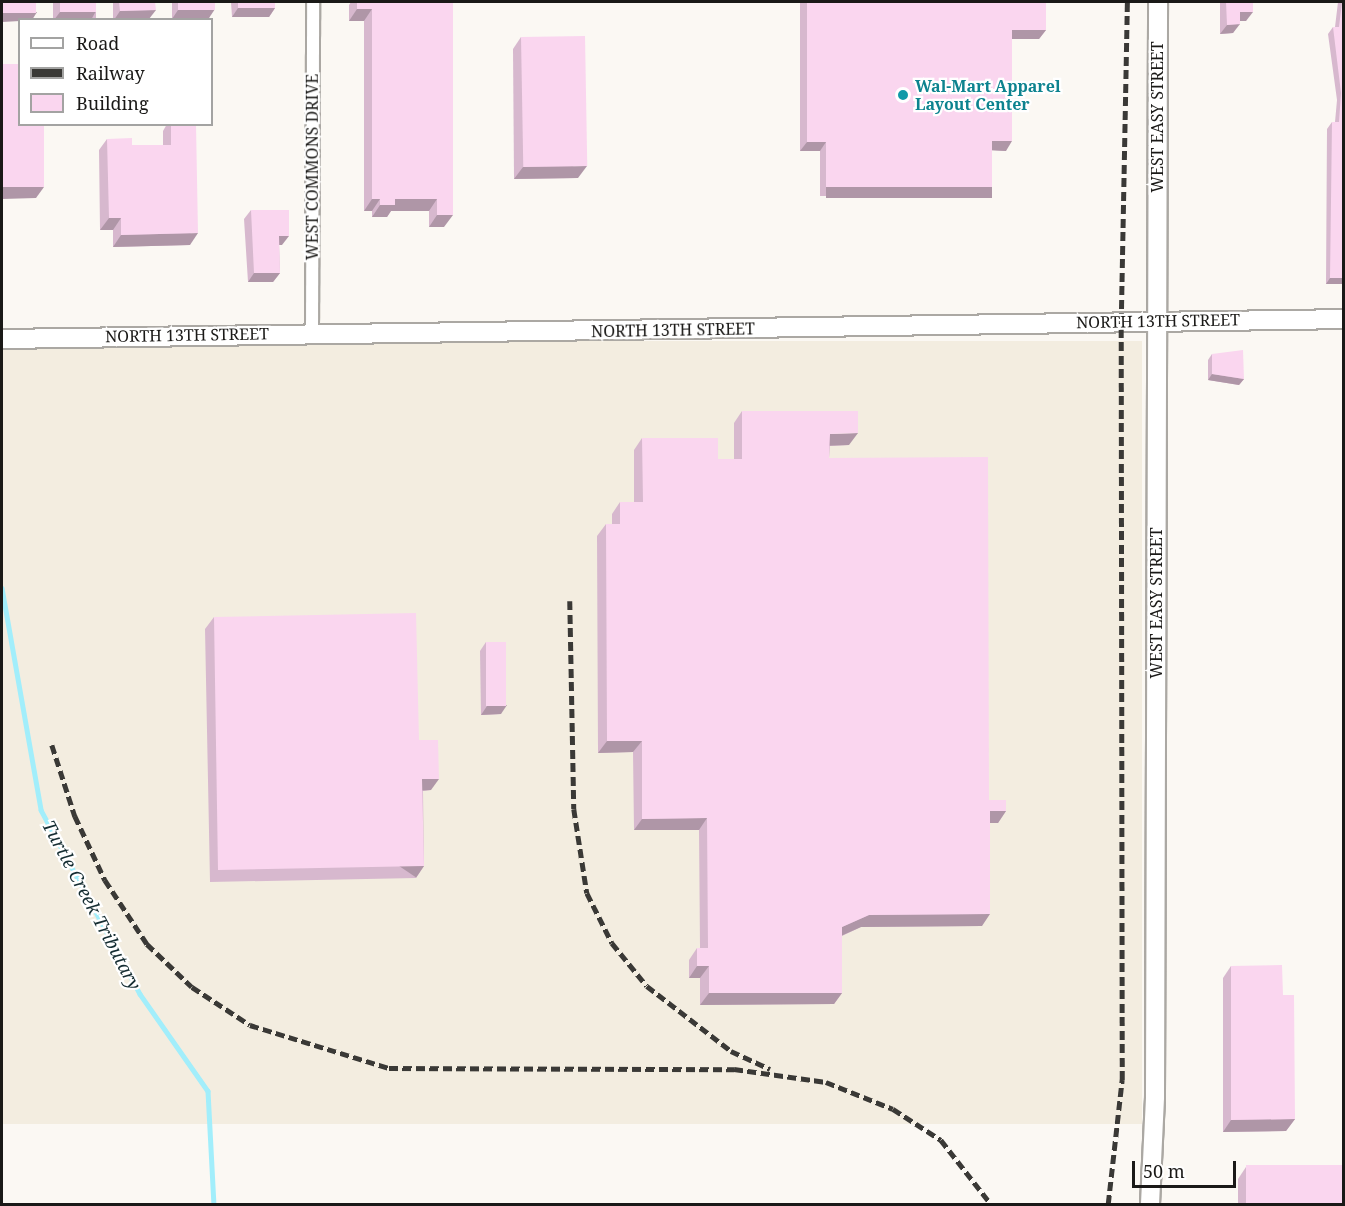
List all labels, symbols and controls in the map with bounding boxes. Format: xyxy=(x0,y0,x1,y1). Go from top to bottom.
legend xyxy=(18,18,213,126)
text: Road xyxy=(76,31,119,55)
street label: WEST EASY STREET xyxy=(1147,41,1167,193)
text: Railway xyxy=(76,61,145,85)
street label: WEST COMMONS DRIVE xyxy=(302,74,322,260)
place label: Wal-Mart Apparel Layout Center xyxy=(915,76,1061,114)
marker: Wal-Mart Apparel Layout Center xyxy=(896,88,910,102)
text: Building xyxy=(76,91,149,115)
street label: NORTH 13TH STREET xyxy=(1076,310,1240,332)
street label: NORTH 13TH STREET xyxy=(591,319,755,341)
street label: NORTH 13TH STREET xyxy=(105,324,269,346)
street label: WEST EASY STREET xyxy=(1146,527,1166,679)
water label: Turtle Creek Tributary xyxy=(38,817,146,993)
scale bar xyxy=(1135,1149,1238,1187)
text: 50 m xyxy=(1143,1159,1185,1183)

